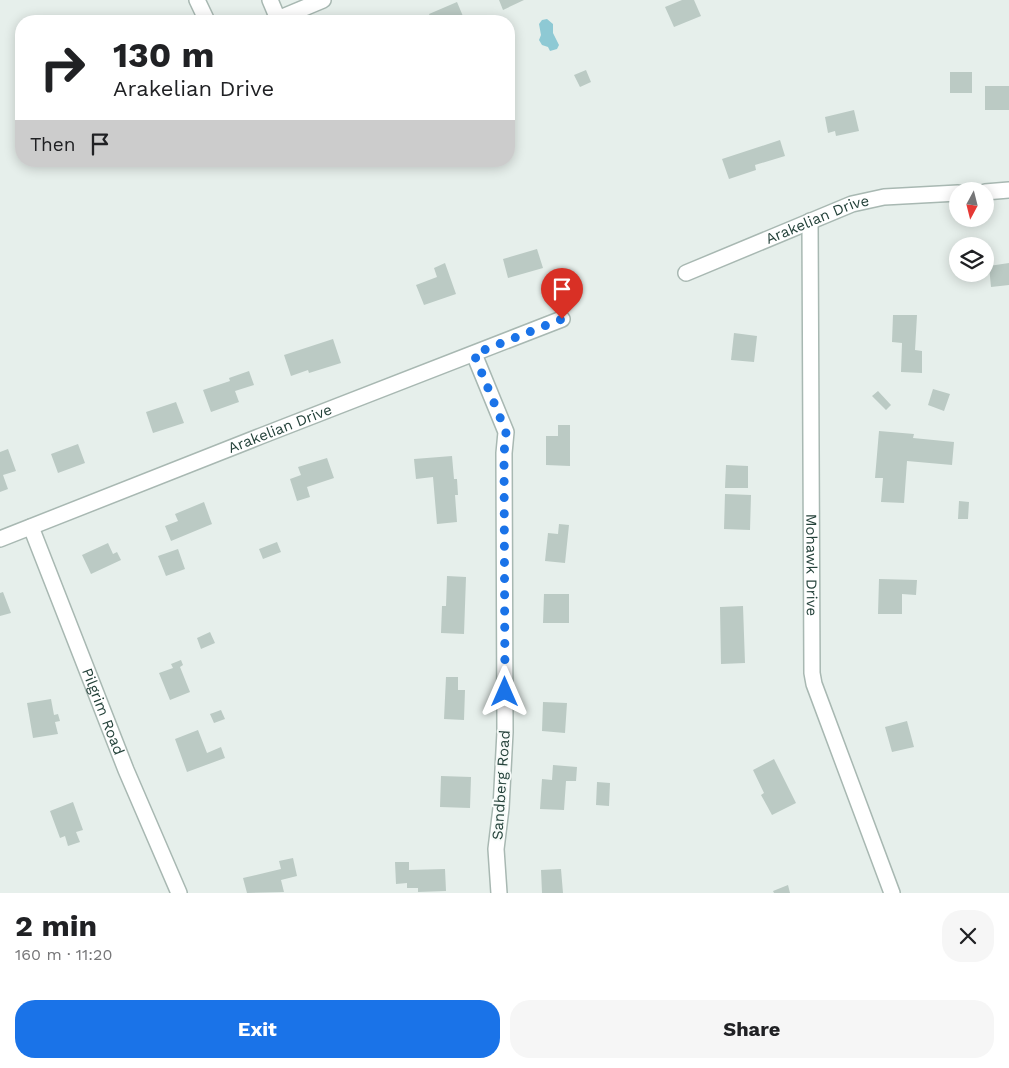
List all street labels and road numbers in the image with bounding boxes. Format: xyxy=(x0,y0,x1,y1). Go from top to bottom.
street label: Arakelian Drive xyxy=(763,192,871,248)
street label: Arakelian Drive xyxy=(225,400,335,457)
street label: Mohawk Drive xyxy=(802,514,821,616)
street label: Pilgrim Road xyxy=(78,665,128,757)
street label: Sandberg Road xyxy=(488,729,514,841)

